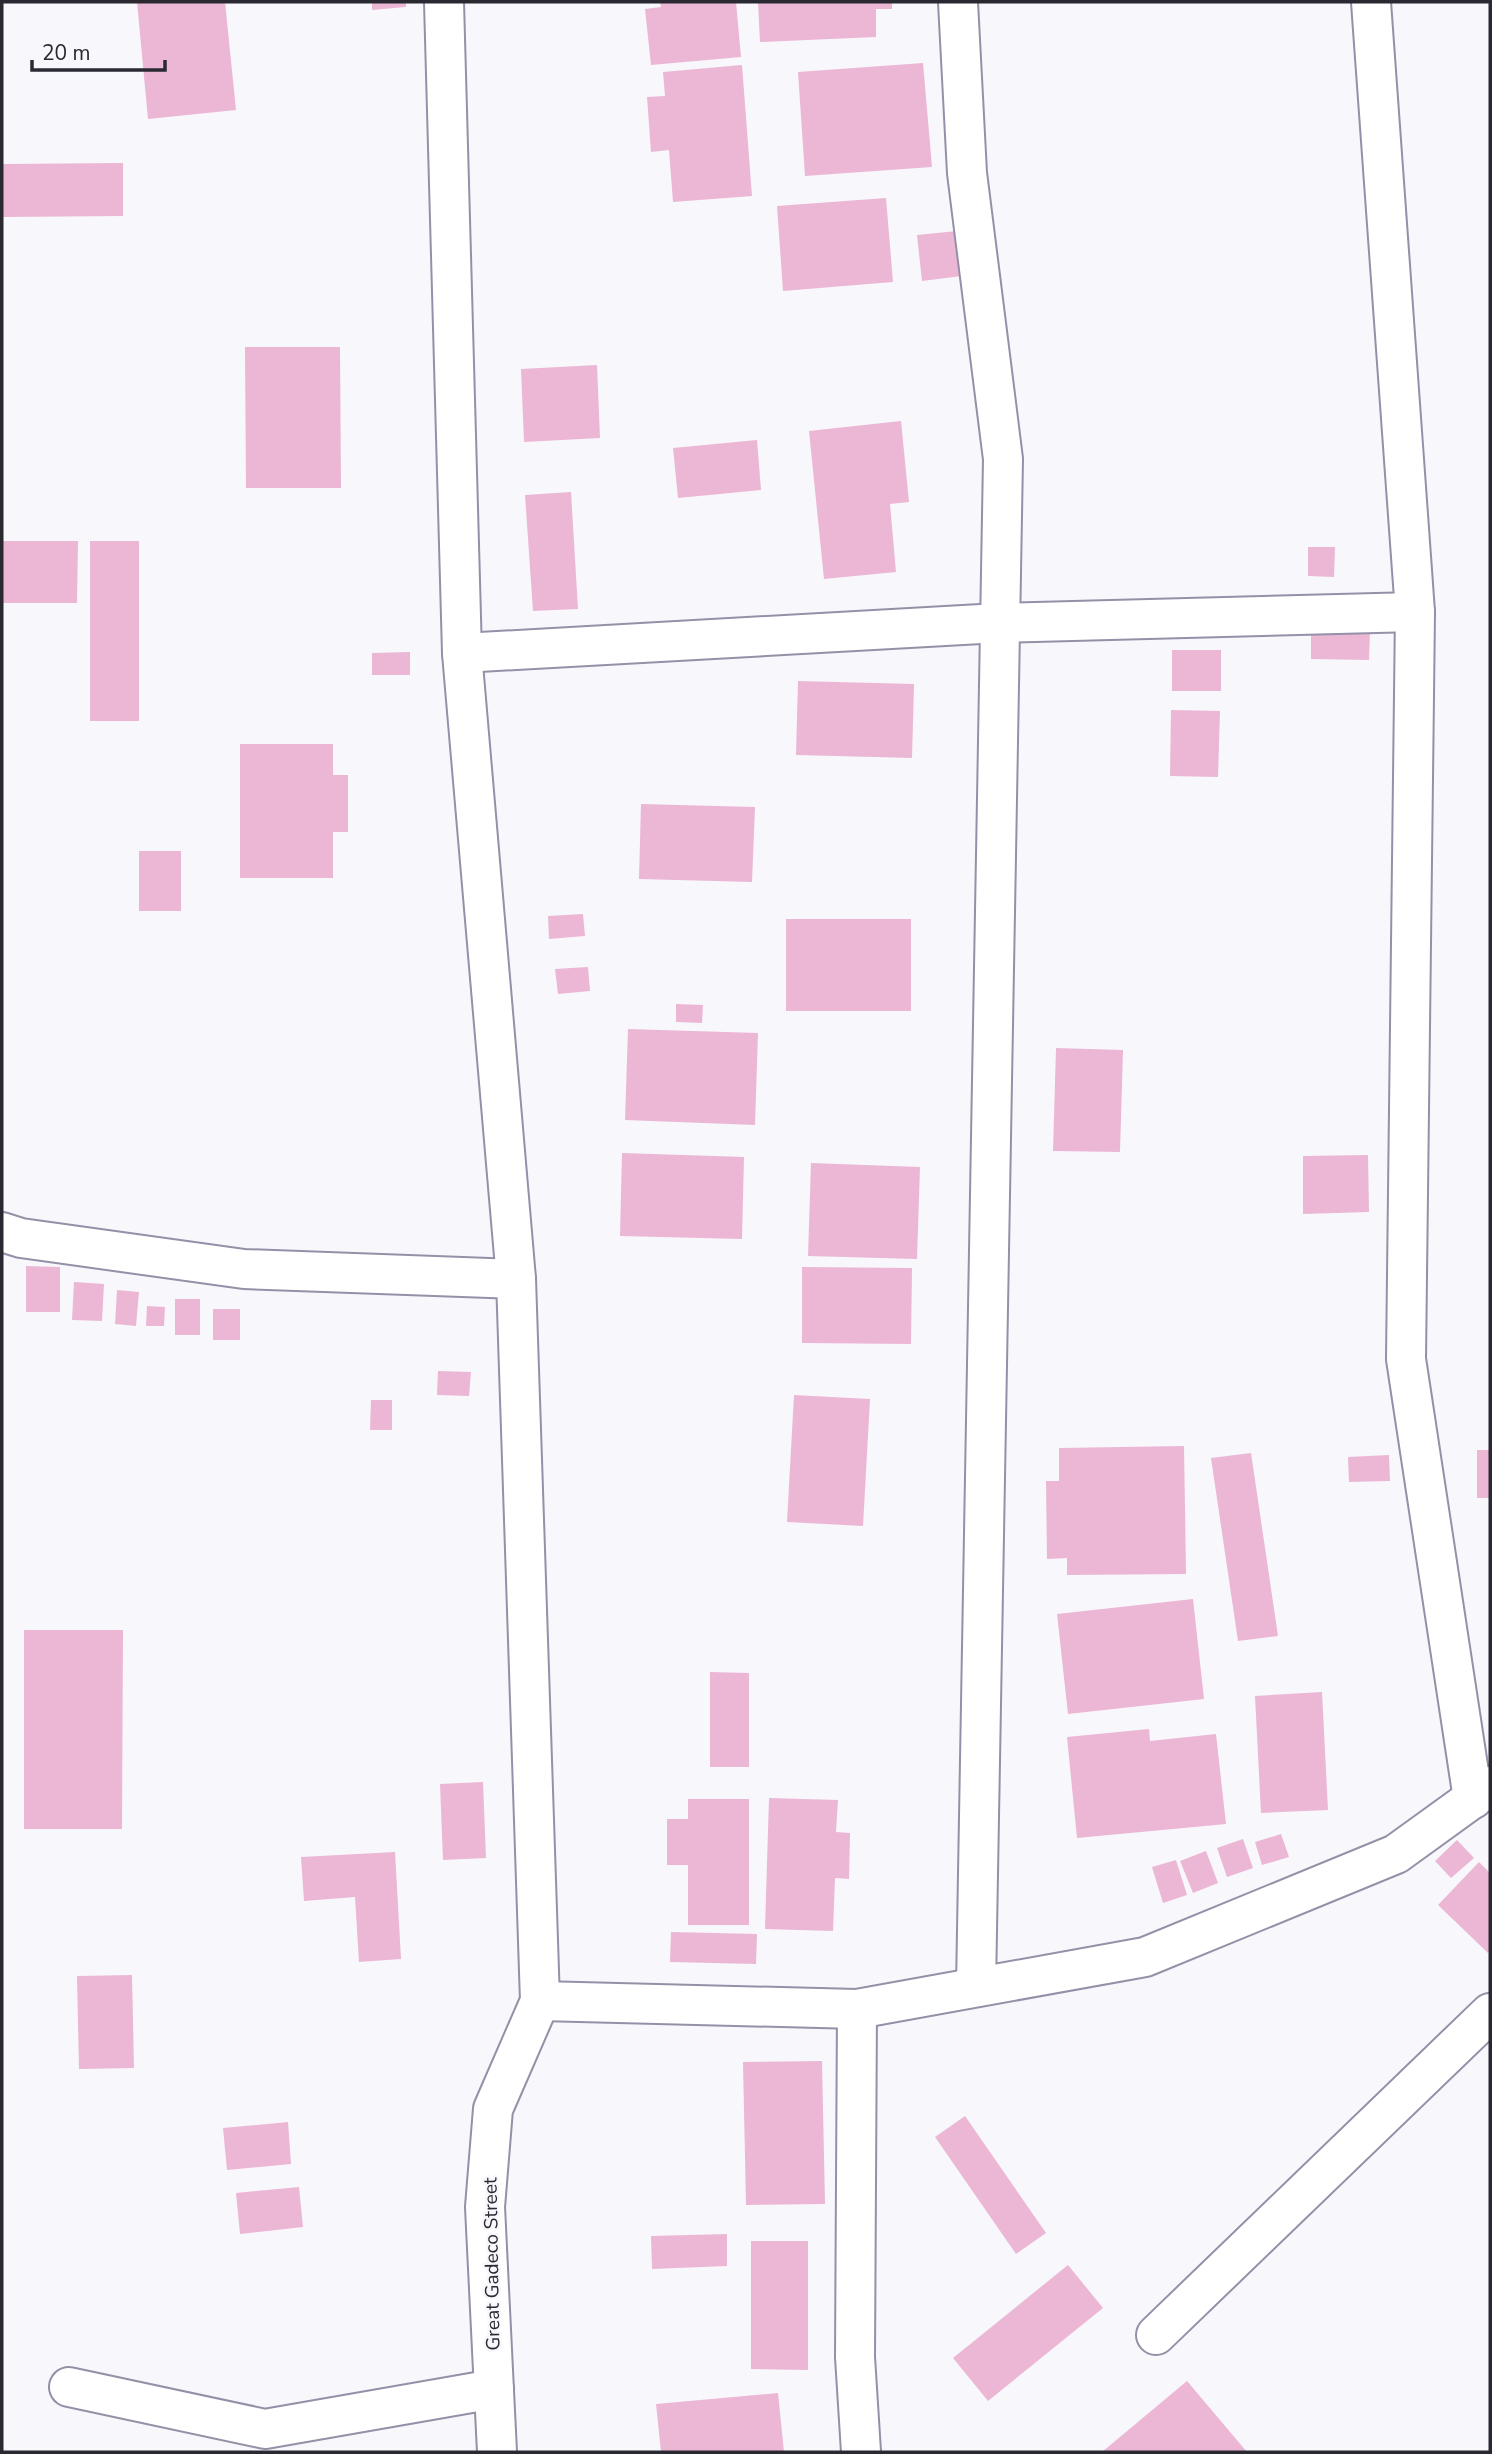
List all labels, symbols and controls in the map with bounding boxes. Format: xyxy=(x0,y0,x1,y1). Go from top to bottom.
scale bar xyxy=(32,28,164,72)
text: 20 m xyxy=(42,39,91,67)
street label: Great Gadeco Street xyxy=(477,2177,507,2351)

